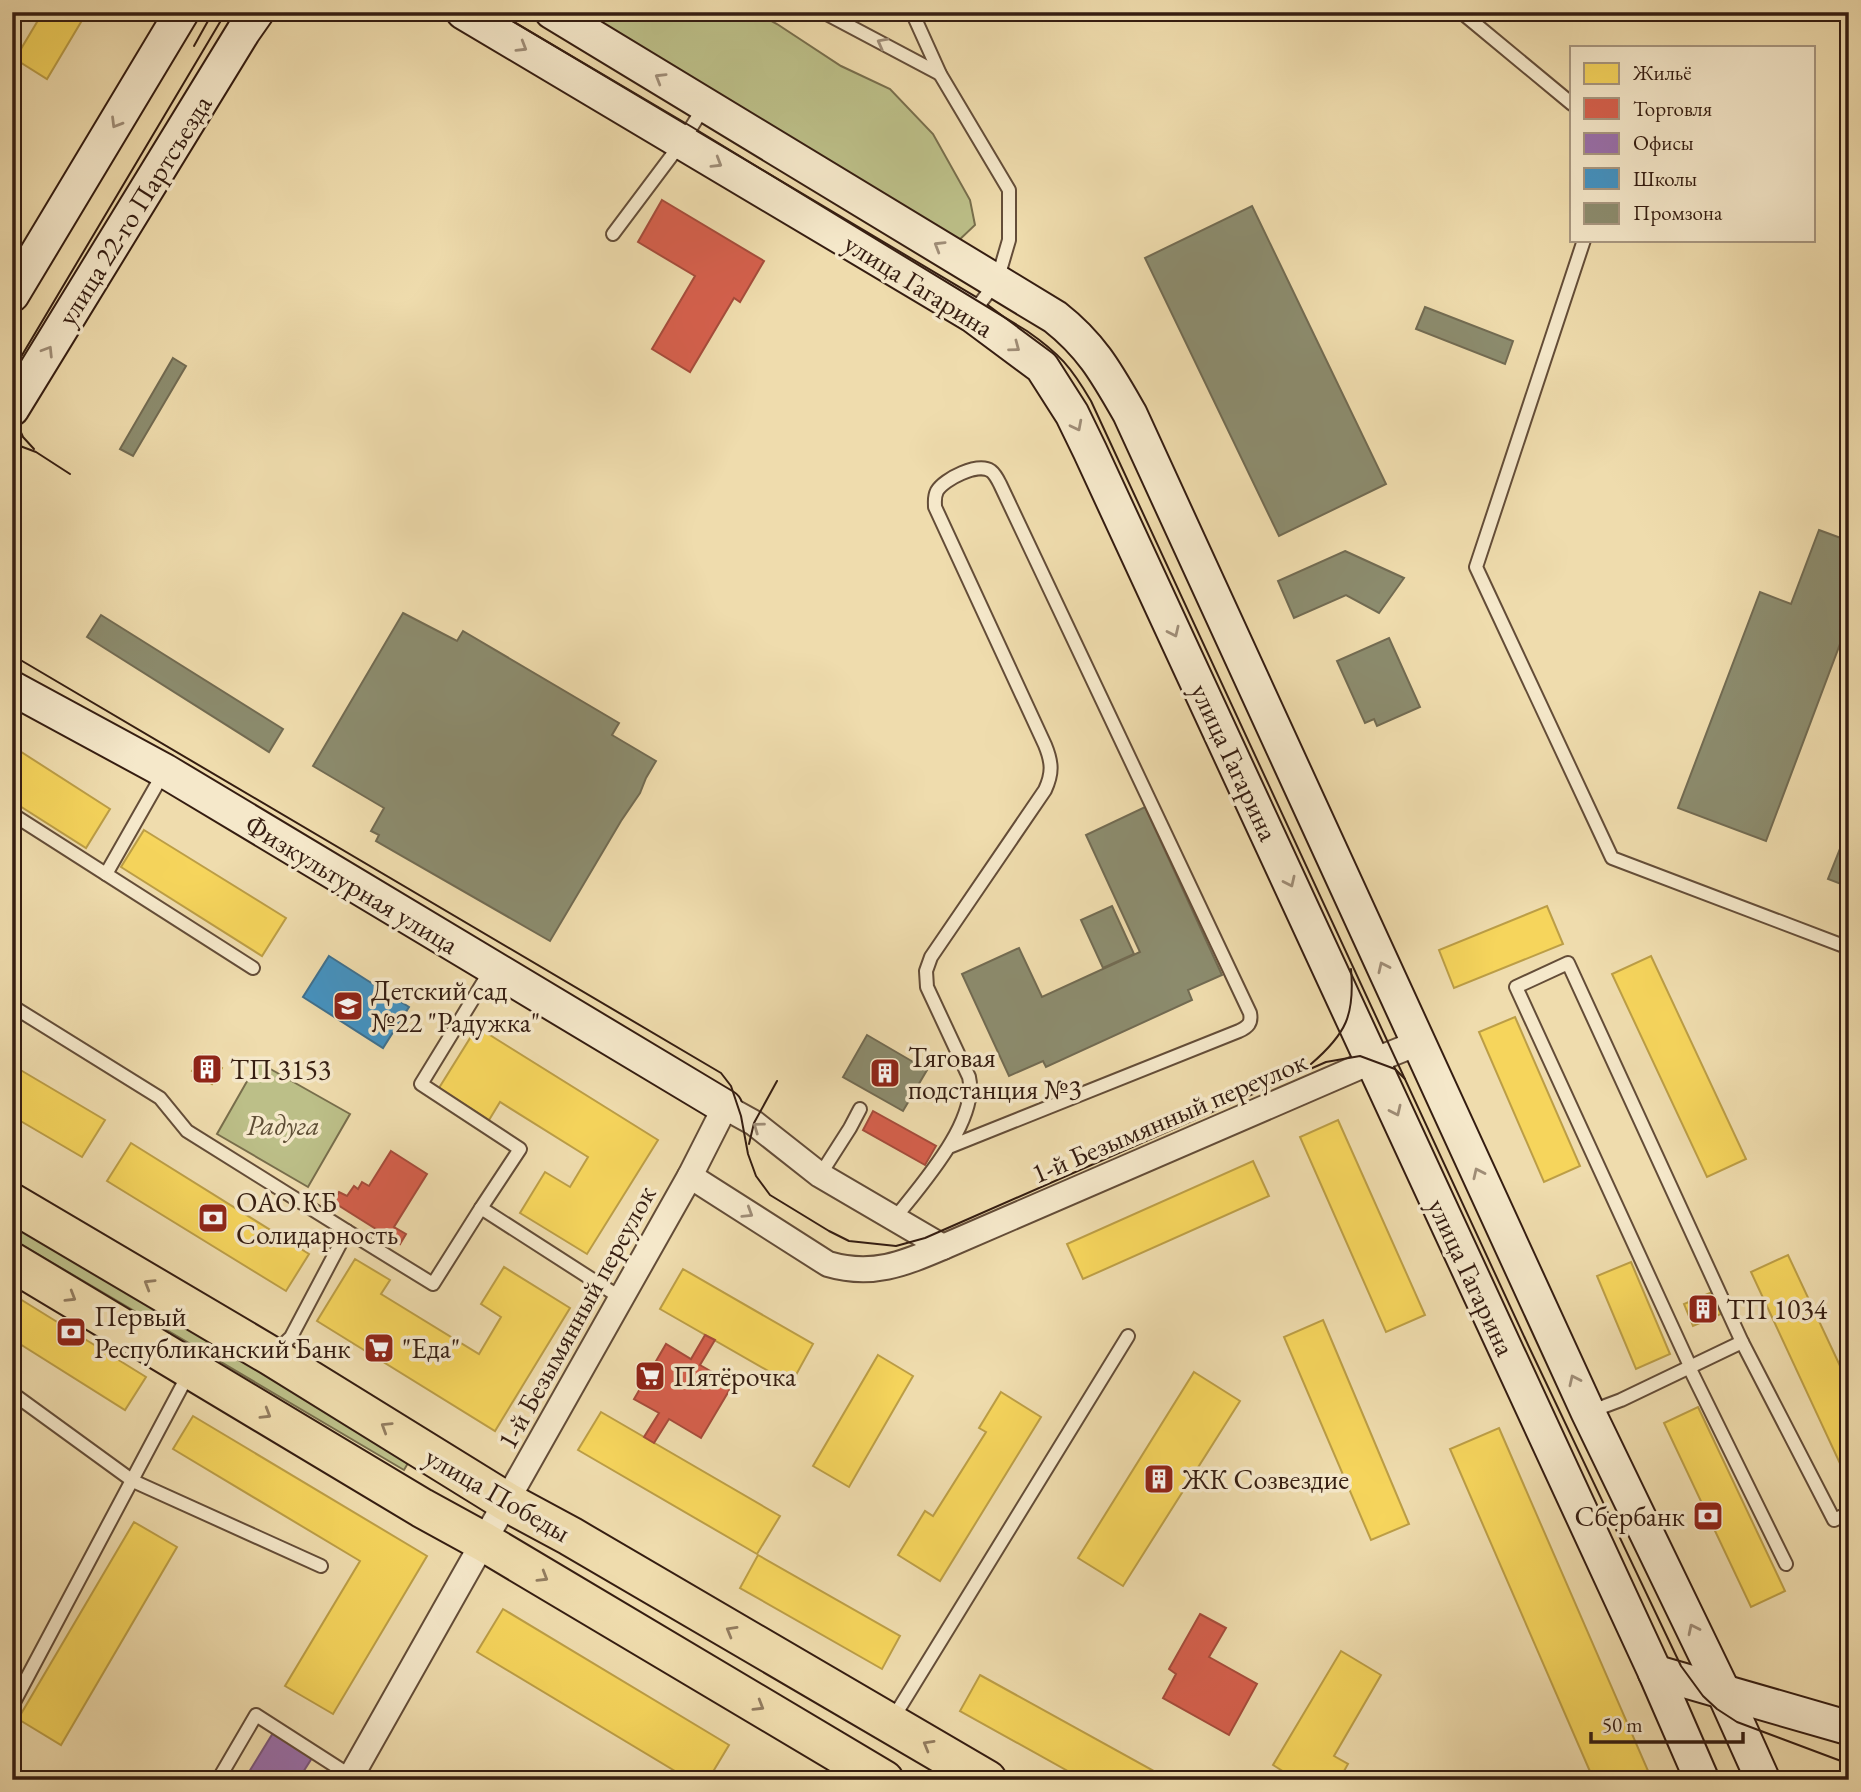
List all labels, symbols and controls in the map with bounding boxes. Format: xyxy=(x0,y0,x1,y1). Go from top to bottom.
one-way arrow xyxy=(876,38,889,51)
one-way arrow xyxy=(514,39,527,52)
legend xyxy=(1570,46,1815,242)
text: Жильё xyxy=(1632,59,1692,86)
one-way arrow xyxy=(654,73,667,86)
street label: улица 22-го Партсъезда xyxy=(48,87,220,332)
text: Торговля xyxy=(1633,95,1712,122)
one-way arrow xyxy=(112,116,125,129)
text: Офисы xyxy=(1633,129,1694,156)
one-way arrow xyxy=(710,155,723,168)
text: Школы xyxy=(1633,165,1697,192)
text: Промзона xyxy=(1633,199,1723,226)
street label: улица Гагарина xyxy=(837,225,1001,346)
one-way arrow xyxy=(933,241,946,254)
one-way arrow xyxy=(1007,338,1020,351)
one-way arrow xyxy=(40,345,53,358)
one-way arrow xyxy=(1069,419,1083,431)
one-way arrow xyxy=(1166,625,1180,637)
street label: улица Гагарина xyxy=(1183,677,1288,847)
street label: Физкультурная улица xyxy=(239,806,466,962)
one-way arrow xyxy=(1282,875,1296,888)
one-way arrow xyxy=(1378,961,1392,974)
place label: Детский сад №22 "Радужка" xyxy=(371,972,540,1040)
school or university icon: Детский сад №22 "Радужка" xyxy=(331,989,365,1023)
place label: Тяговая подстанция №3 xyxy=(908,1039,1082,1107)
street label: 1-й Безымянный переулок xyxy=(1026,1043,1312,1191)
place label: ТП 3153 xyxy=(230,1051,331,1087)
building icon: ТП 3153 xyxy=(190,1052,224,1086)
building icon: Тяговая подстанция №3 xyxy=(868,1056,902,1090)
one-way arrow xyxy=(1388,1104,1402,1116)
park label: Радyга xyxy=(246,1107,320,1143)
one-way arrow xyxy=(753,1123,766,1135)
one-way arrow xyxy=(1473,1168,1487,1180)
street label: 1-й Безымянный переулок xyxy=(488,1179,664,1455)
place label: ОАО КБ Солидарность xyxy=(236,1184,398,1252)
street label: улица Гагарина xyxy=(1420,1192,1525,1362)
bank icon: ОАО КБ Солидарность xyxy=(196,1201,230,1235)
one-way arrow xyxy=(740,1204,753,1217)
one-way arrow xyxy=(144,1279,157,1292)
one-way arrow xyxy=(63,1289,76,1302)
place label: ТП 1034 xyxy=(1726,1291,1828,1327)
building icon: ТП 1034 xyxy=(1686,1292,1720,1326)
place label: Первый Республиканский Банк xyxy=(94,1298,351,1366)
bank icon: Первый Республиканский Банк xyxy=(54,1315,88,1349)
place label: "Еда" xyxy=(402,1330,460,1366)
supermarket icon: "Еда" xyxy=(362,1331,396,1365)
place label: Пятёрочка xyxy=(673,1358,797,1394)
supermarket icon: Пятёрочка xyxy=(633,1359,667,1393)
one-way arrow xyxy=(1568,1375,1582,1387)
one-way arrow xyxy=(258,1406,271,1419)
one-way arrow xyxy=(381,1423,394,1436)
street label: улица Победы xyxy=(419,1438,577,1550)
place label: ЖК Созвездие xyxy=(1181,1461,1349,1497)
building icon: ЖК Созвездие xyxy=(1142,1462,1176,1496)
place label: Сбербанк xyxy=(1575,1498,1685,1534)
bank icon: Сбербанк xyxy=(1691,1499,1725,1533)
one-way arrow xyxy=(535,1569,548,1582)
one-way arrow xyxy=(1687,1624,1701,1636)
one-way arrow xyxy=(726,1626,739,1639)
one-way arrow xyxy=(752,1697,765,1710)
scale bar xyxy=(1591,1701,1744,1745)
text: 50 m xyxy=(1602,1711,1643,1738)
one-way arrow xyxy=(922,1741,935,1754)

